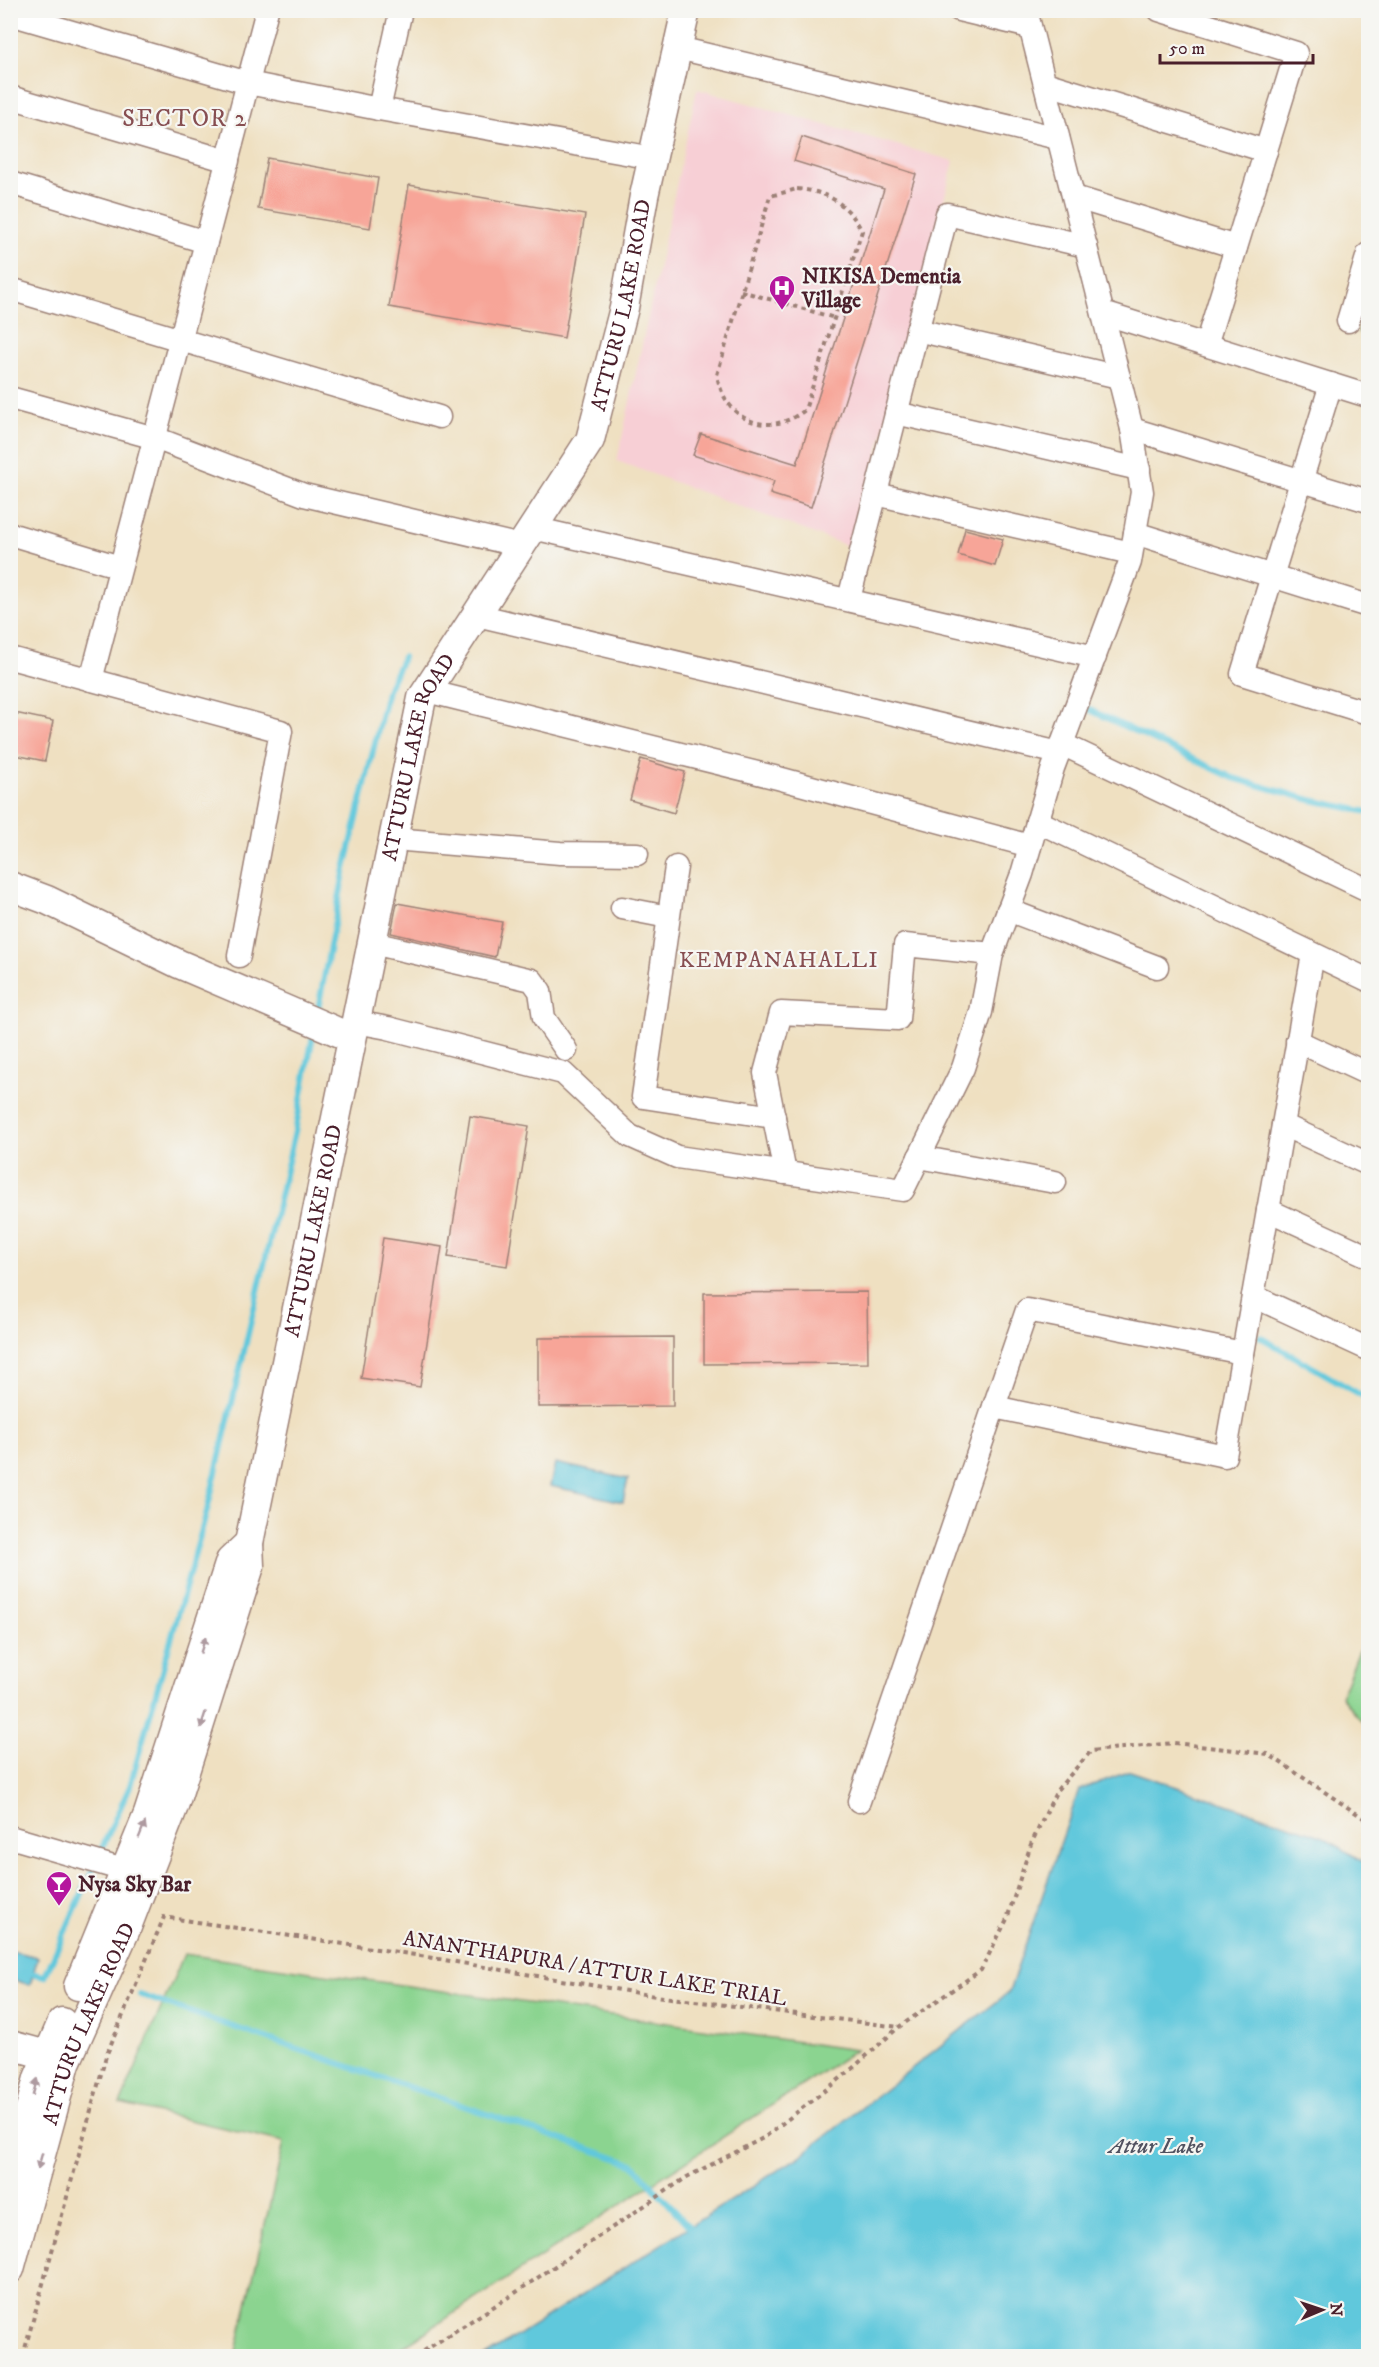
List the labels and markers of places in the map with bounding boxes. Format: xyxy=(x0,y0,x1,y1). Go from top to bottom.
place label: NIKISA Dementia Village xyxy=(801,264,962,314)
hospital icon: NIKISA Dementia Village xyxy=(767,273,797,311)
bar icon: Nysa Sky Bar xyxy=(44,1869,74,1907)
place label: Nysa Sky Bar xyxy=(78,1872,192,1898)

